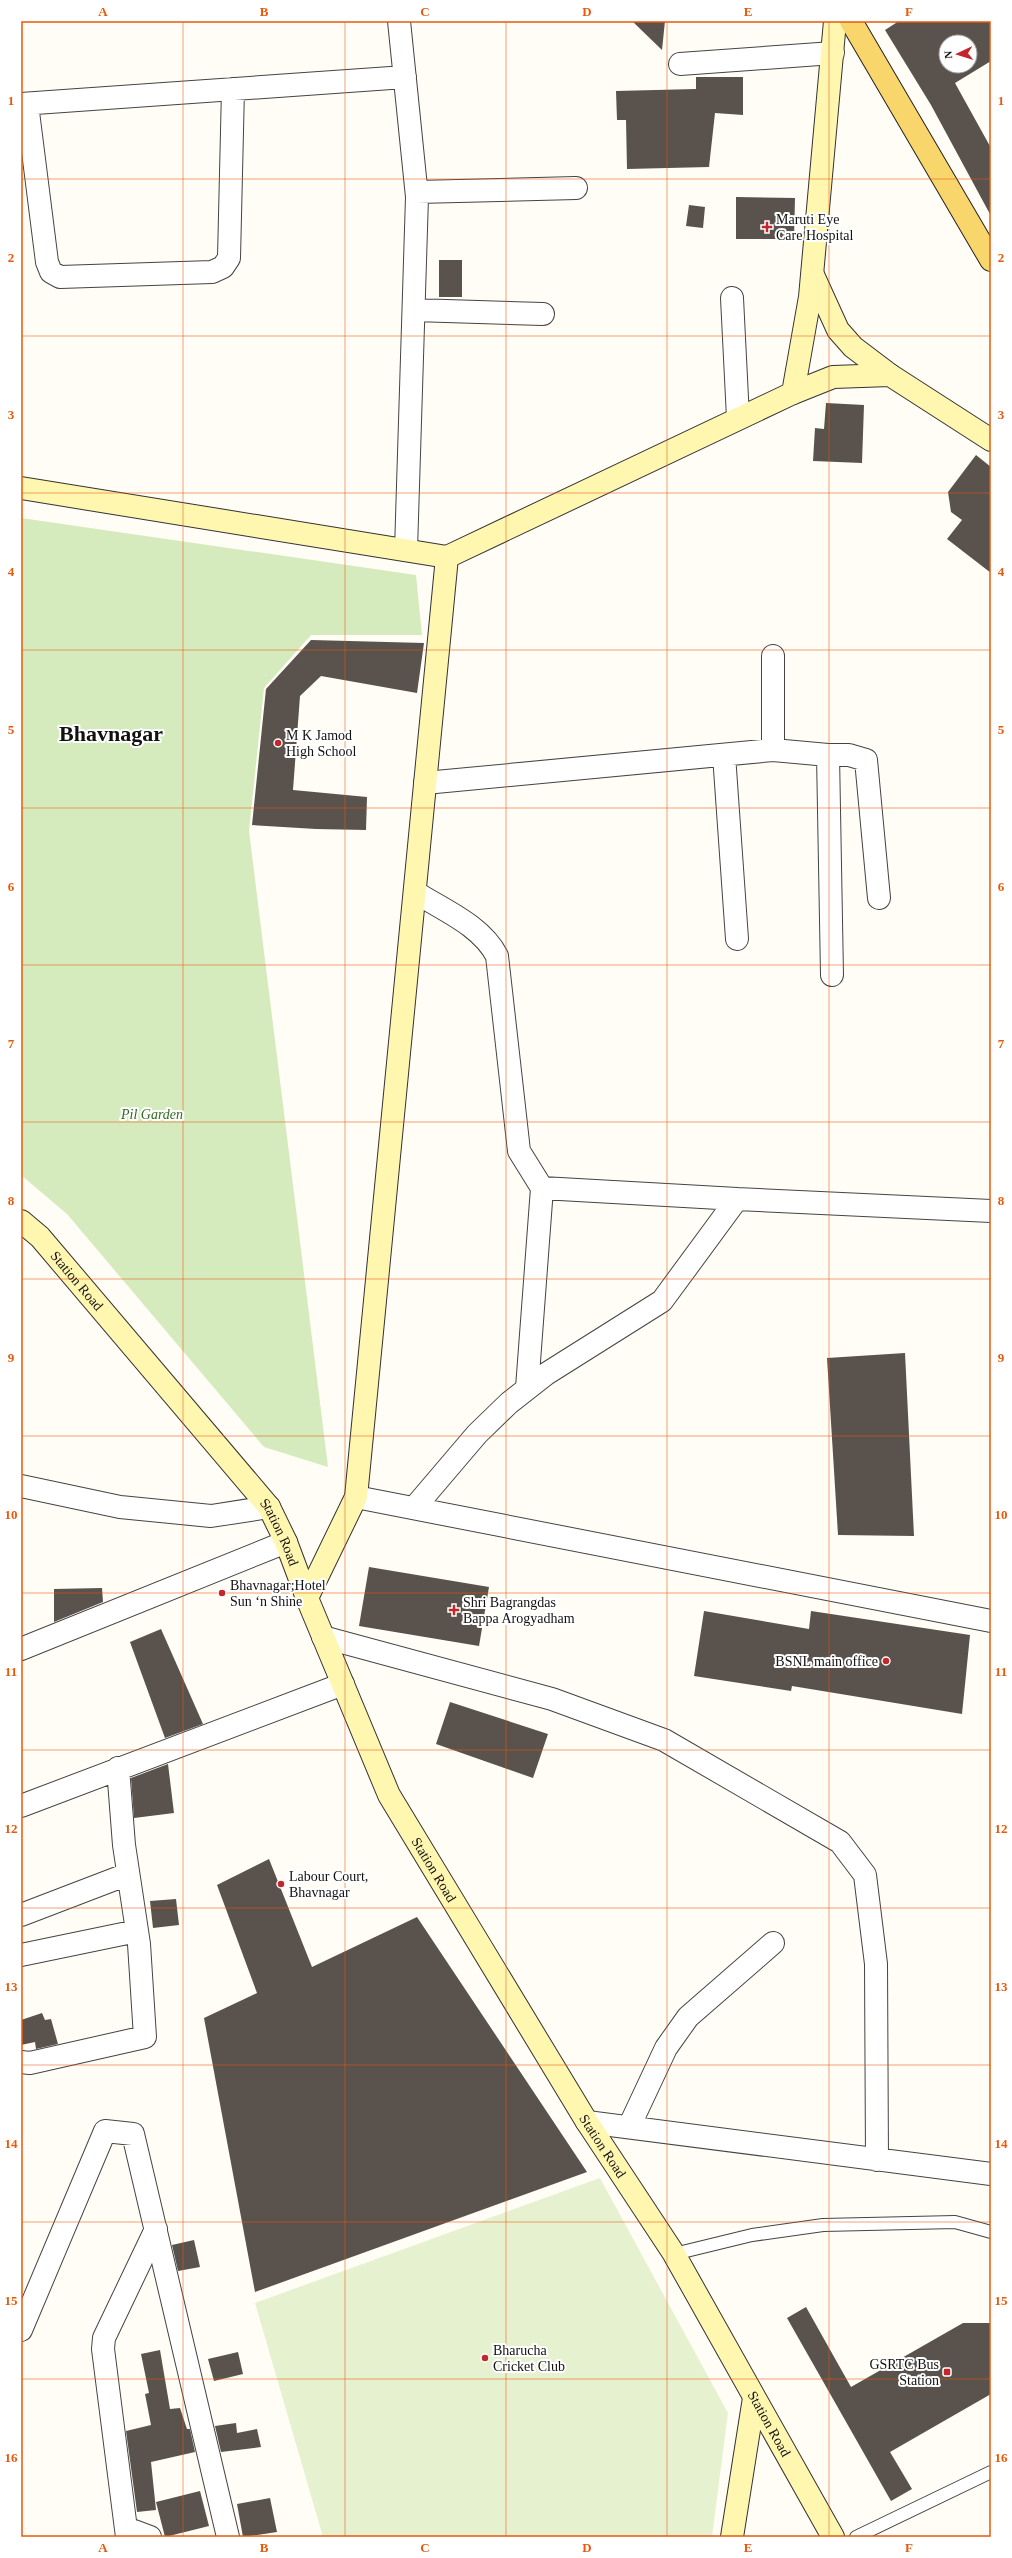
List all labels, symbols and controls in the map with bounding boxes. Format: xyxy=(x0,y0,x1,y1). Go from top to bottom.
text: A xyxy=(98,4,108,19)
text: B xyxy=(260,4,269,19)
text: C xyxy=(420,4,430,19)
text: D xyxy=(582,4,592,19)
text: E xyxy=(744,4,752,19)
text: F xyxy=(905,4,913,19)
north arrow xyxy=(938,34,978,74)
text: N xyxy=(942,50,954,59)
text: 1 xyxy=(8,93,14,108)
text: 1 xyxy=(998,93,1004,108)
place label: Maruti Eye Care Hospital xyxy=(776,212,853,243)
marker: Maruti Eye Care Hospital xyxy=(761,221,773,233)
text: 2 xyxy=(8,250,14,265)
text: 2 xyxy=(998,250,1004,265)
text: 3 xyxy=(8,407,15,422)
text: 3 xyxy=(998,407,1005,422)
text: 4 xyxy=(8,564,15,579)
text: 4 xyxy=(998,564,1005,579)
district label: Bhavnagar xyxy=(59,721,163,746)
text: 5 xyxy=(8,722,15,737)
text: 5 xyxy=(998,722,1005,737)
place label: M K Jamod High School xyxy=(286,728,357,759)
marker: M K Jamod High School xyxy=(273,738,283,748)
text: 6 xyxy=(8,879,15,894)
text: 6 xyxy=(998,879,1005,894)
text: 7 xyxy=(8,1036,15,1051)
text: 7 xyxy=(998,1036,1005,1051)
park label: Pil Garden xyxy=(120,1107,183,1122)
text: 8 xyxy=(8,1193,15,1208)
text: 8 xyxy=(998,1193,1005,1208)
street label: Station Road xyxy=(48,1248,106,1313)
text: 9 xyxy=(8,1350,15,1365)
text: 9 xyxy=(998,1350,1005,1365)
street label: Station Road xyxy=(257,1495,302,1568)
text: 10 xyxy=(5,1507,18,1522)
text: 10 xyxy=(995,1507,1008,1522)
place label: Bhavnagar;Hotel Sun ‘n Shine xyxy=(230,1578,326,1609)
marker: Bhavnagar;Hotel Sun ‘n Shine xyxy=(217,1588,227,1598)
place label: Shri Bagrangdas Bappa Arogyadham xyxy=(463,1595,575,1626)
marker: Shri Bagrangdas Bappa Arogyadham xyxy=(448,1604,460,1616)
place label: BSNL main office xyxy=(775,1654,878,1669)
marker: BSNL main office xyxy=(881,1656,891,1666)
text: 11 xyxy=(5,1664,17,1679)
text: 11 xyxy=(995,1664,1007,1679)
text: 12 xyxy=(5,1821,18,1836)
text: 12 xyxy=(995,1821,1008,1836)
street label: Station Road xyxy=(409,1834,459,1904)
place label: Labour Court, Bhavnagar xyxy=(289,1869,368,1900)
marker: Labour Court, Bhavnagar xyxy=(276,1879,286,1889)
text: 13 xyxy=(5,1979,18,1994)
text: 13 xyxy=(995,1979,1008,1994)
street label: Station Road xyxy=(577,2112,629,2181)
text: 14 xyxy=(5,2136,18,2151)
text: 14 xyxy=(995,2136,1008,2151)
text: 15 xyxy=(5,2293,18,2308)
text: 15 xyxy=(995,2293,1008,2308)
place label: Bharucha Cricket Club xyxy=(493,2343,565,2374)
marker: Bharucha Cricket Club xyxy=(480,2353,490,2363)
place label: GSRTC Bus Station xyxy=(869,2357,939,2388)
marker: GSRTC Bus Station xyxy=(942,2367,952,2377)
street label: Station Road xyxy=(745,2388,794,2459)
text: 16 xyxy=(5,2450,18,2465)
text: 16 xyxy=(995,2450,1008,2465)
text: A xyxy=(98,2540,108,2555)
text: B xyxy=(260,2540,269,2555)
text: C xyxy=(420,2540,430,2555)
text: D xyxy=(582,2540,592,2555)
text: E xyxy=(744,2540,752,2555)
text: F xyxy=(905,2540,913,2555)

